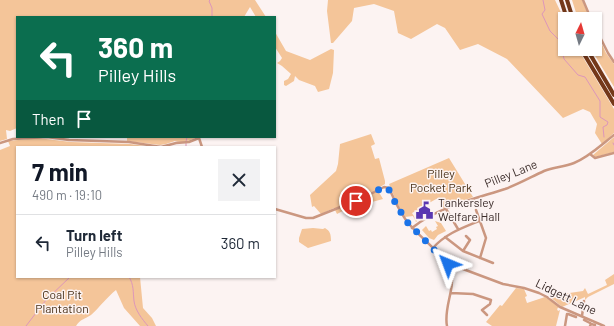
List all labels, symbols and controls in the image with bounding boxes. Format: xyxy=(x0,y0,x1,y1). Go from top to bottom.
north arrow xyxy=(558,12,602,56)
map controls xyxy=(558,12,602,56)
text: 360 m xyxy=(98,30,173,64)
icon: left xyxy=(32,32,84,84)
text: Pilley Hills xyxy=(98,64,176,86)
icon: arrive xyxy=(73,108,95,130)
text: Then xyxy=(32,110,65,128)
street label: Pilley Lane xyxy=(482,156,539,190)
text: 7 min xyxy=(32,157,88,186)
button: close xyxy=(218,159,260,201)
park label: Pilley Pocket Park xyxy=(410,166,472,194)
pin xyxy=(339,184,373,218)
text: 490 m · 19:10 xyxy=(32,187,102,203)
icon: arrive xyxy=(345,190,367,212)
place label: Tankersley Welfare Hall xyxy=(438,195,500,223)
public building icon: Tankersley Welfare Hall xyxy=(415,200,435,220)
text: Turn left xyxy=(66,226,122,244)
icon: left xyxy=(32,232,54,254)
text: 360 m xyxy=(221,234,260,252)
position arrow xyxy=(427,243,469,285)
text: Pilley Hills xyxy=(66,244,122,260)
street label: Lidgett Lane xyxy=(534,275,599,317)
park label: Coal Pit Plantation xyxy=(35,287,89,315)

